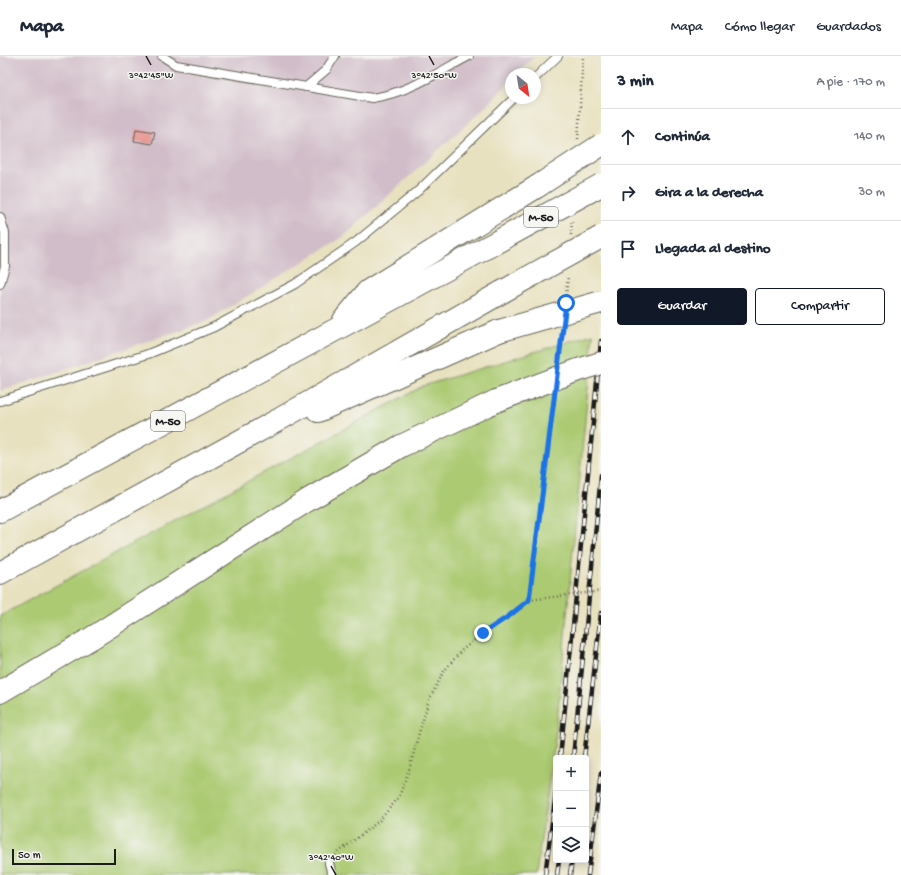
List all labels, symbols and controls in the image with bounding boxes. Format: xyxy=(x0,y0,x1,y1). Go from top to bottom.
text: Mapa xyxy=(20,16,64,39)
text: Mapa xyxy=(671,19,703,36)
text: Cómo llegar xyxy=(725,19,794,36)
text: Guardados xyxy=(816,19,881,36)
north arrow xyxy=(505,68,541,104)
text: 3°42'45"W xyxy=(128,70,174,82)
text: 3°42'50"W xyxy=(410,70,457,82)
text: 3 min xyxy=(617,72,654,92)
text: A pie · 170 m xyxy=(816,75,885,90)
icon: ahead xyxy=(617,126,639,148)
text: Continúa xyxy=(655,128,710,146)
text: 140 m xyxy=(854,129,885,144)
icon: right xyxy=(617,182,639,204)
text: Gira a la derecha xyxy=(655,184,763,202)
text: 30 m xyxy=(859,185,885,200)
road number: M-50 xyxy=(524,207,558,227)
icon: arrive xyxy=(617,238,639,260)
text: Llegada al destino xyxy=(655,240,771,258)
button: Guardar xyxy=(617,288,747,325)
button: Compartir xyxy=(755,288,885,325)
route start xyxy=(557,294,575,312)
road number: M-50 xyxy=(151,411,185,431)
route end xyxy=(474,624,492,642)
map controls xyxy=(553,755,589,863)
button: + xyxy=(553,755,589,791)
button: − xyxy=(553,791,589,827)
button: layers xyxy=(553,827,589,863)
scale bar xyxy=(12,847,116,866)
text: 50 m xyxy=(18,850,40,862)
text: 3°42'40"W xyxy=(308,852,354,864)

